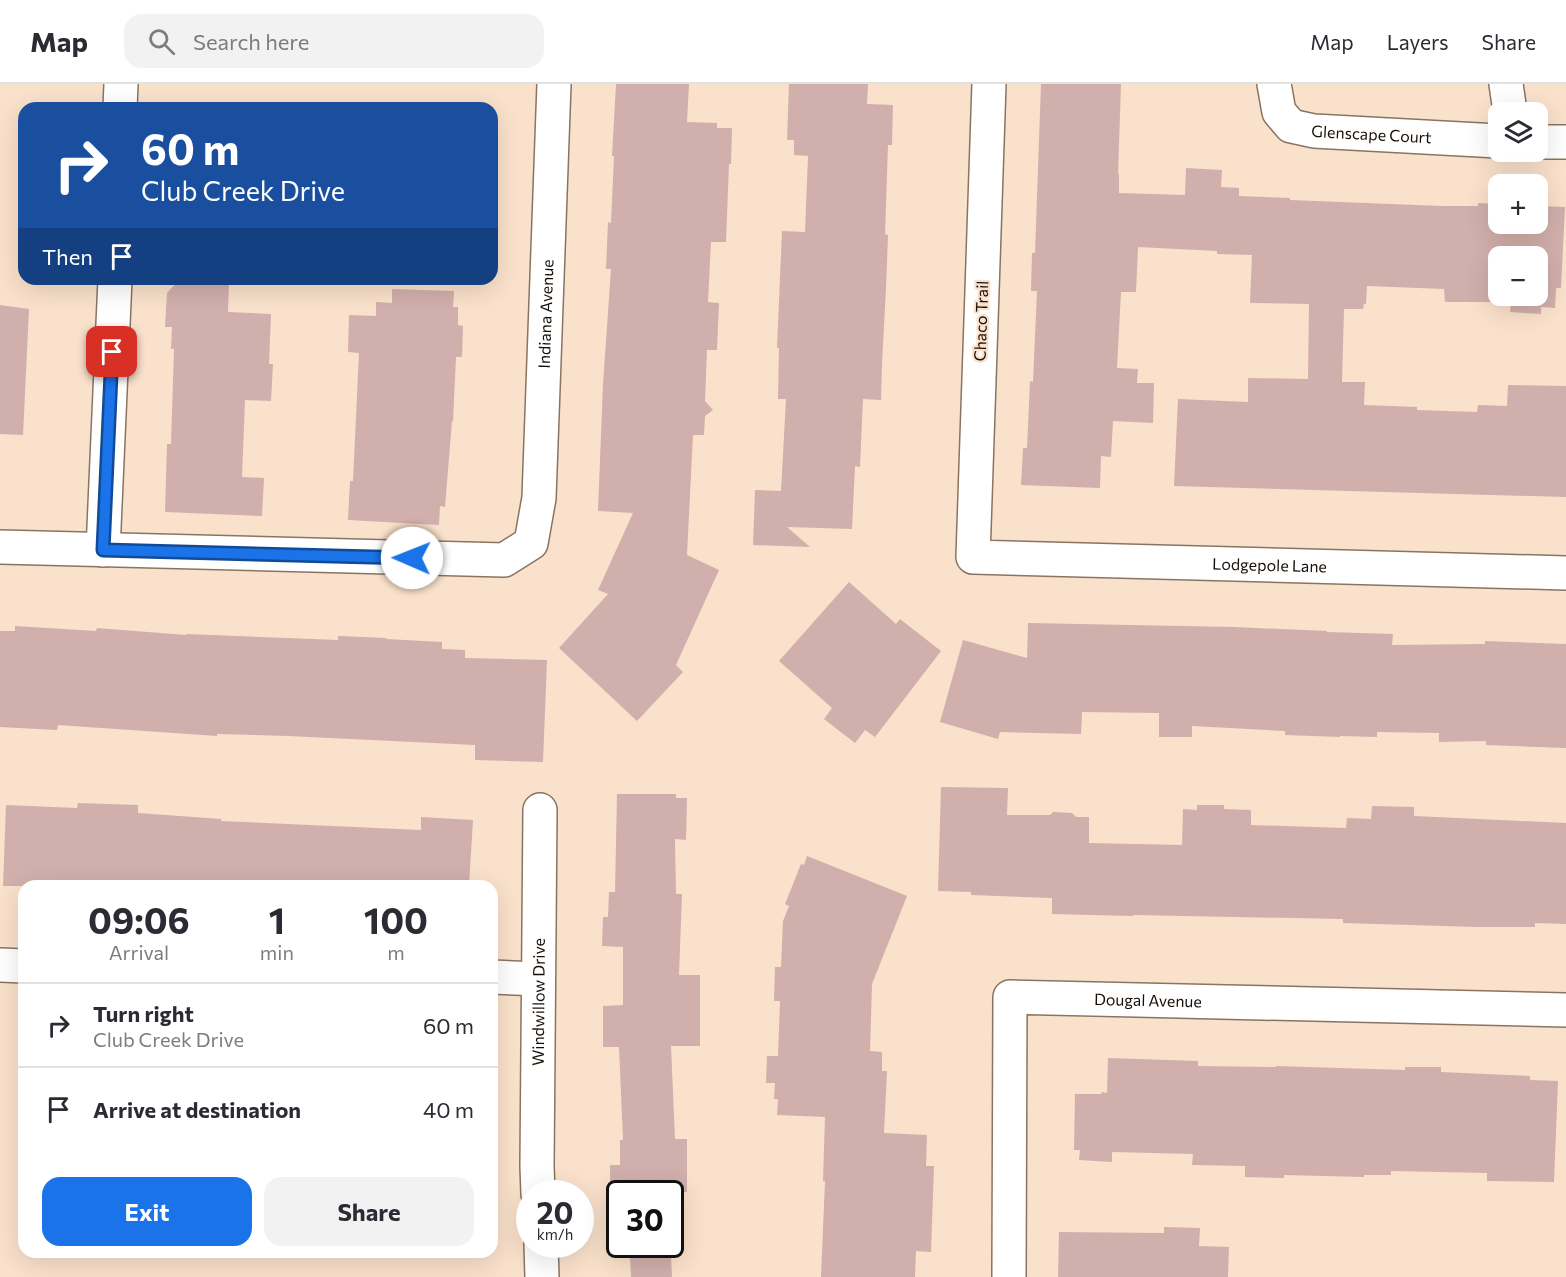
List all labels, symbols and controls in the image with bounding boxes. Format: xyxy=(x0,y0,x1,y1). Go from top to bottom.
search box xyxy=(124,14,544,68)
text: Map xyxy=(30,24,88,58)
icon: search xyxy=(145,25,178,58)
text: Search here xyxy=(193,28,309,55)
text: Map xyxy=(1310,29,1354,54)
text: Layers xyxy=(1387,29,1449,54)
text: Share xyxy=(1482,29,1536,54)
map controls xyxy=(1488,102,1548,306)
button: layers xyxy=(1488,102,1548,162)
street label: Glenscape Court xyxy=(1311,121,1433,146)
text: 60 m xyxy=(141,122,240,174)
icon: right xyxy=(42,126,120,204)
text: Club Creek Drive xyxy=(141,174,345,207)
button: + xyxy=(1488,174,1548,234)
icon: arrive xyxy=(105,240,138,273)
text: Then xyxy=(42,243,93,270)
button: − xyxy=(1488,246,1548,306)
street label: Indiana Avenue xyxy=(534,259,557,369)
street label: Chaco Trail xyxy=(970,280,991,362)
pin xyxy=(86,326,137,377)
icon: arrive xyxy=(95,335,128,368)
position arrow xyxy=(380,526,444,590)
street label: Lodgepole Lane xyxy=(1212,553,1327,576)
text: 09:06 xyxy=(88,897,190,941)
text: 1 xyxy=(269,897,285,941)
text: 100 xyxy=(364,897,428,941)
street label: Windwillow Drive xyxy=(528,938,548,1066)
text: Arrival xyxy=(109,940,169,964)
text: min xyxy=(260,940,294,964)
text: m xyxy=(387,940,405,964)
street label: Dougal Avenue xyxy=(1094,989,1202,1010)
text: Turn right xyxy=(93,1000,194,1027)
icon: right xyxy=(42,1009,75,1042)
text: 60 m xyxy=(423,1012,474,1039)
text: Club Creek Drive xyxy=(93,1027,244,1051)
icon: arrive xyxy=(42,1093,75,1126)
text: Arrive at destination xyxy=(93,1096,301,1123)
text: 40 m xyxy=(423,1096,474,1123)
button: Exit xyxy=(42,1177,252,1246)
button: Share xyxy=(264,1177,474,1246)
speed limit sign: 30 xyxy=(606,1180,684,1258)
text: 20 xyxy=(537,1193,573,1230)
text: km/h xyxy=(537,1225,573,1243)

